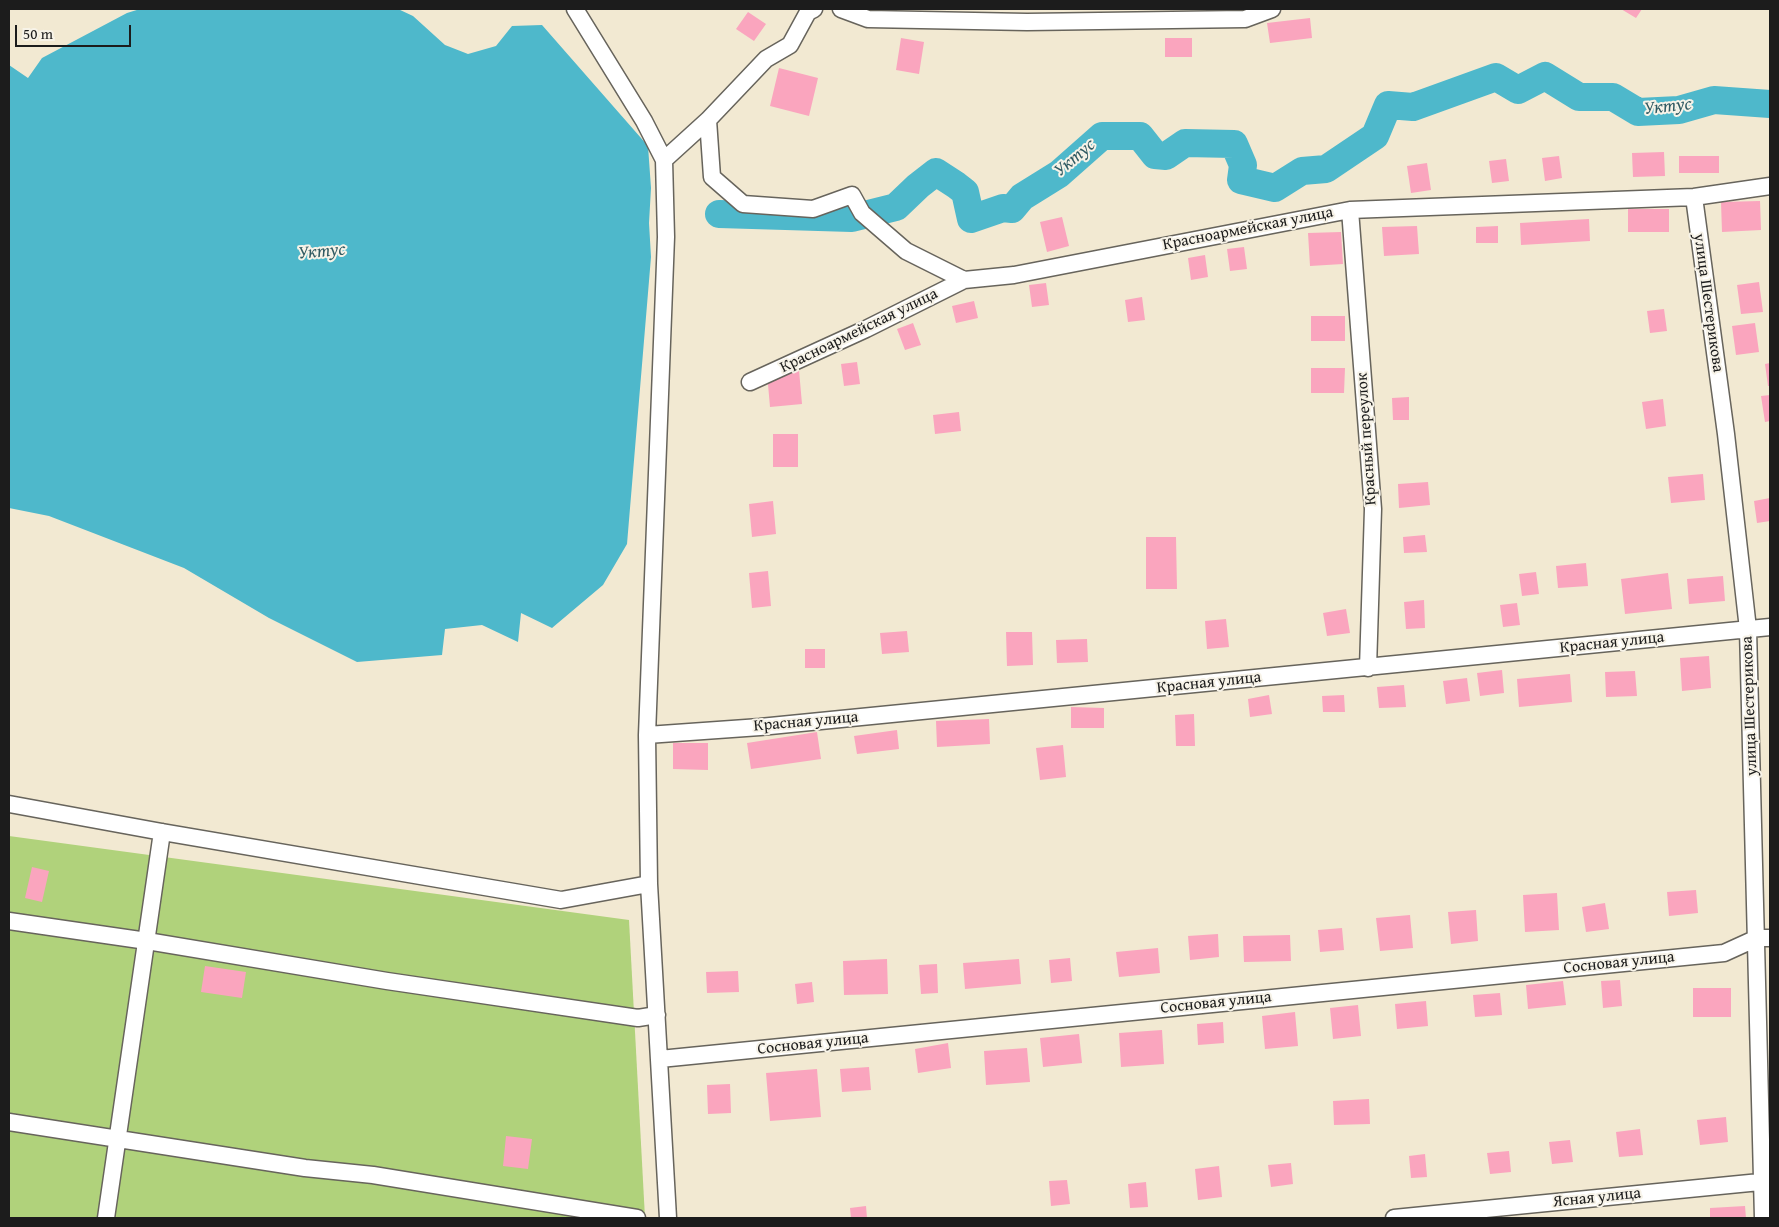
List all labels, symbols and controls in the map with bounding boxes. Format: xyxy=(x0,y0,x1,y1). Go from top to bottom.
scale bar xyxy=(18,15,134,47)
text: 50 m xyxy=(23,23,53,44)
water label: Уктус xyxy=(1643,94,1693,120)
water label: Уктус xyxy=(1050,134,1100,182)
street label: Красноармейская улица xyxy=(1161,203,1335,255)
street label: улица Шестерикова xyxy=(1689,232,1727,374)
water label: Уктус xyxy=(297,239,347,265)
street label: Красноармейская улица xyxy=(777,284,941,378)
street label: Красный переулок xyxy=(1353,372,1381,506)
street label: Красная улица xyxy=(1559,628,1665,658)
street label: улица Шестерикова xyxy=(1738,636,1762,776)
street label: Красная улица xyxy=(1156,668,1262,698)
street label: Красная улица xyxy=(753,708,859,736)
street label: Сосновая улица xyxy=(1562,948,1676,978)
street label: Сосновая улица xyxy=(1159,988,1273,1018)
street label: Сосновая улица xyxy=(756,1029,870,1059)
street label: Ясная улица xyxy=(1552,1184,1642,1212)

